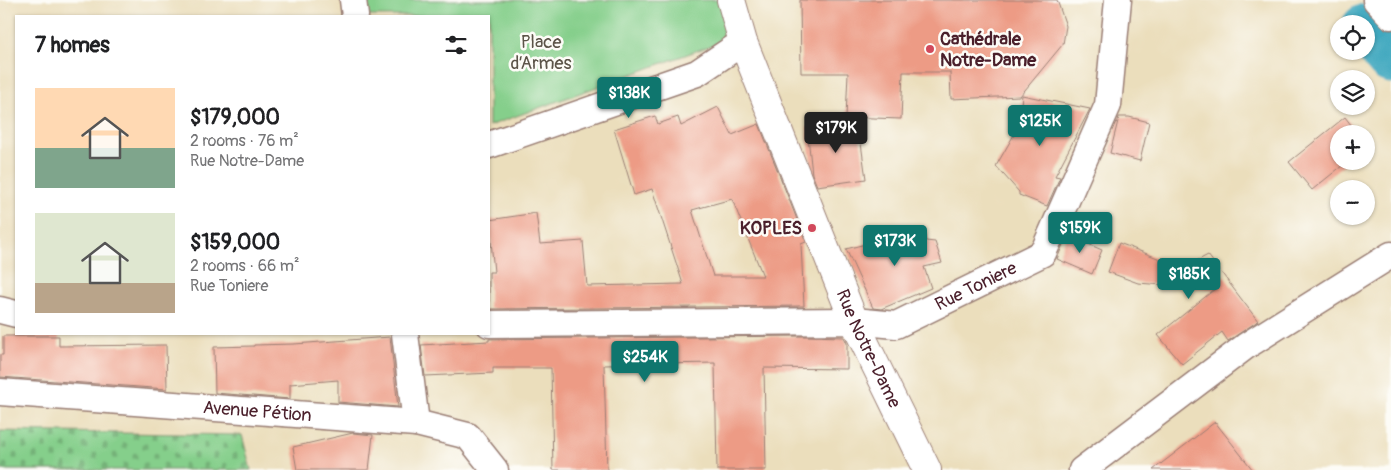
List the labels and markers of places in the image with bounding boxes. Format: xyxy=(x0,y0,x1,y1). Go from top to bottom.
place label: Cathédrale Notre-Dame xyxy=(940,28,1037,72)
marker: Cathédrale Notre-Dame xyxy=(924,43,936,55)
pin: $138K xyxy=(594,76,664,119)
pin: $125K xyxy=(1005,104,1075,147)
pin: $179K xyxy=(801,112,871,154)
pin: $159K xyxy=(1045,212,1115,254)
place label: KOPLES xyxy=(740,217,802,240)
marker: KOPLES xyxy=(806,222,818,234)
pin: $173K xyxy=(860,224,930,267)
pin: $185K xyxy=(1154,258,1224,300)
pin: $254K xyxy=(610,340,680,383)

